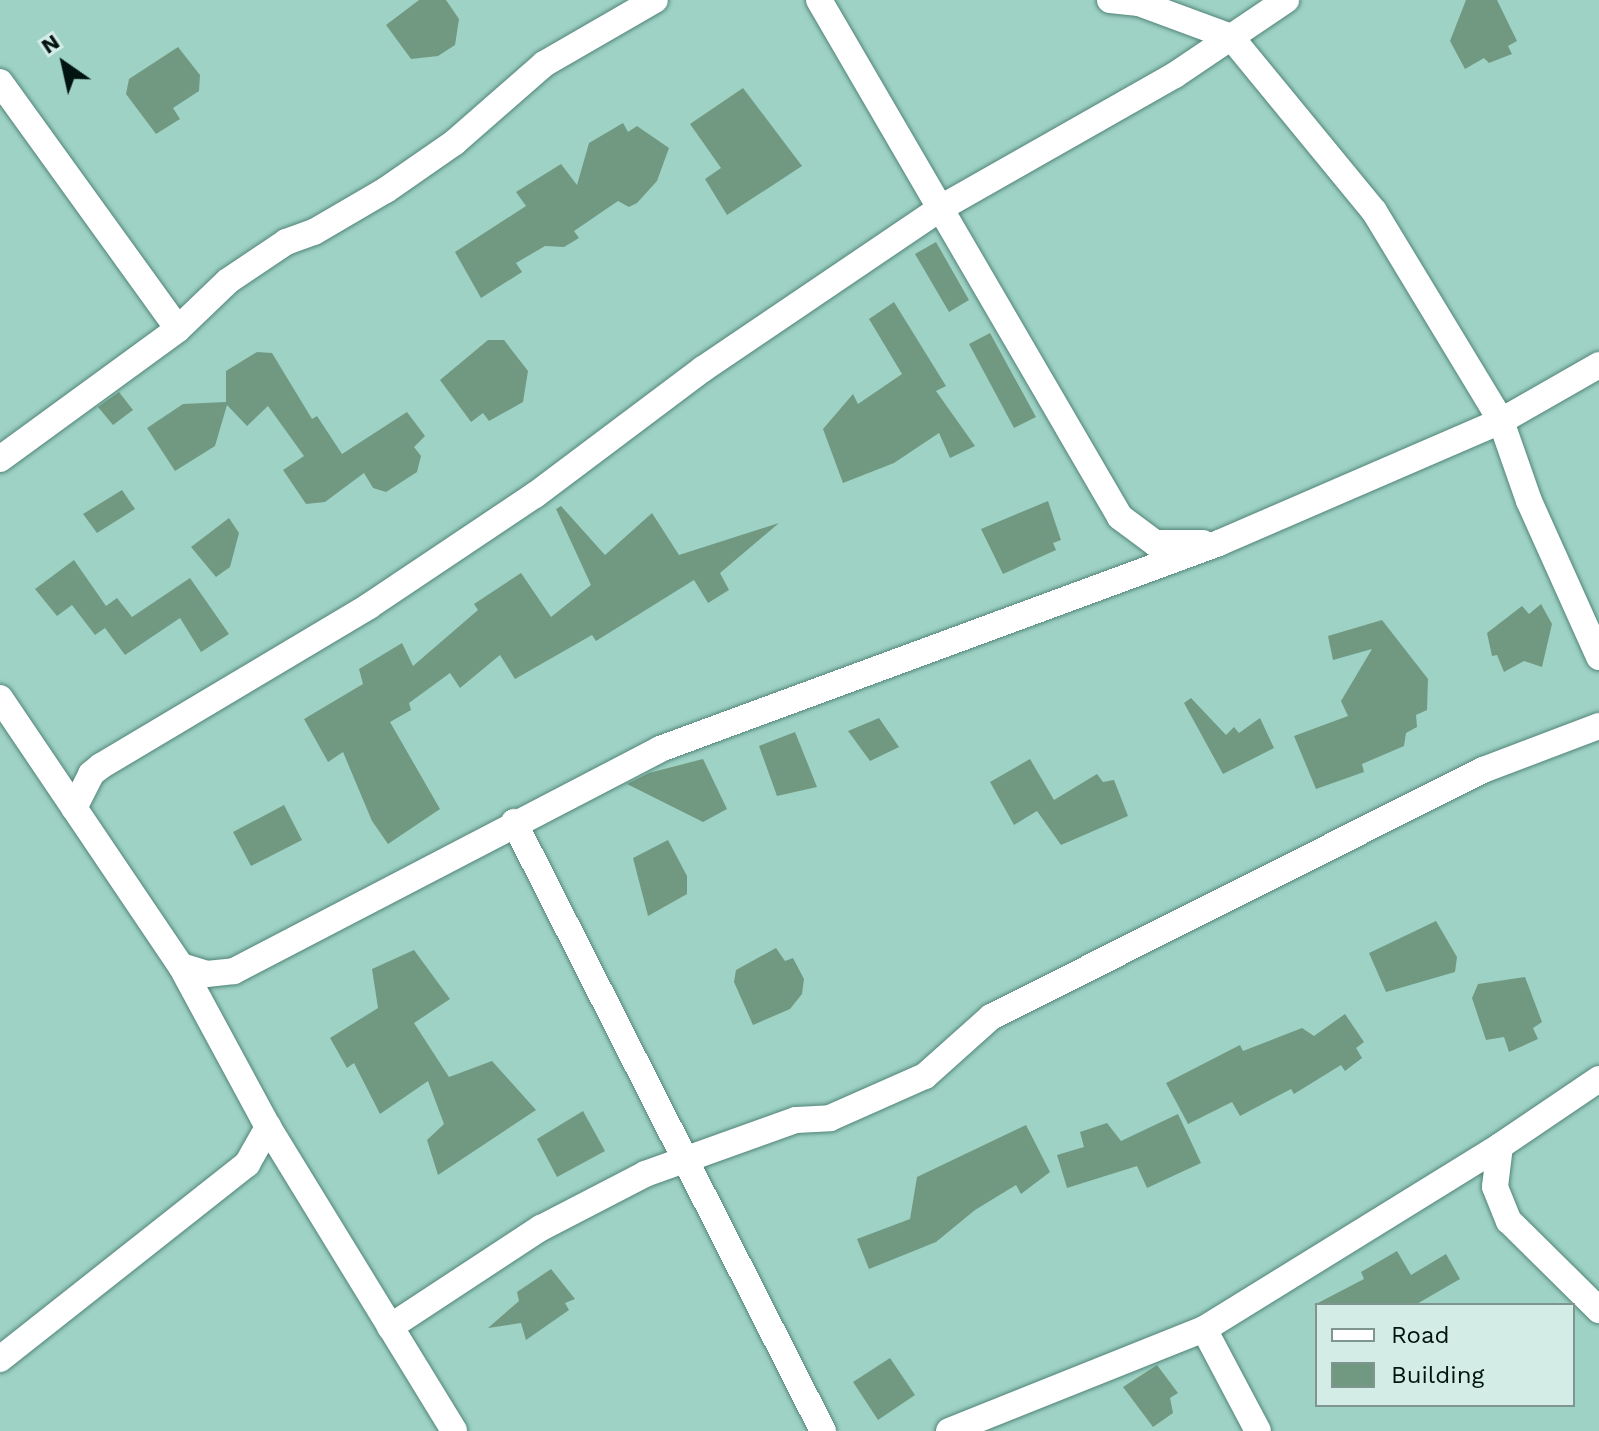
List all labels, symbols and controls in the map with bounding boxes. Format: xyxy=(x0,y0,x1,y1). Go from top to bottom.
north arrow xyxy=(24,24,104,104)
text: N xyxy=(37,29,64,59)
legend xyxy=(1315,1303,1575,1407)
text: Road xyxy=(1391,1321,1450,1349)
text: Building xyxy=(1391,1361,1484,1389)

